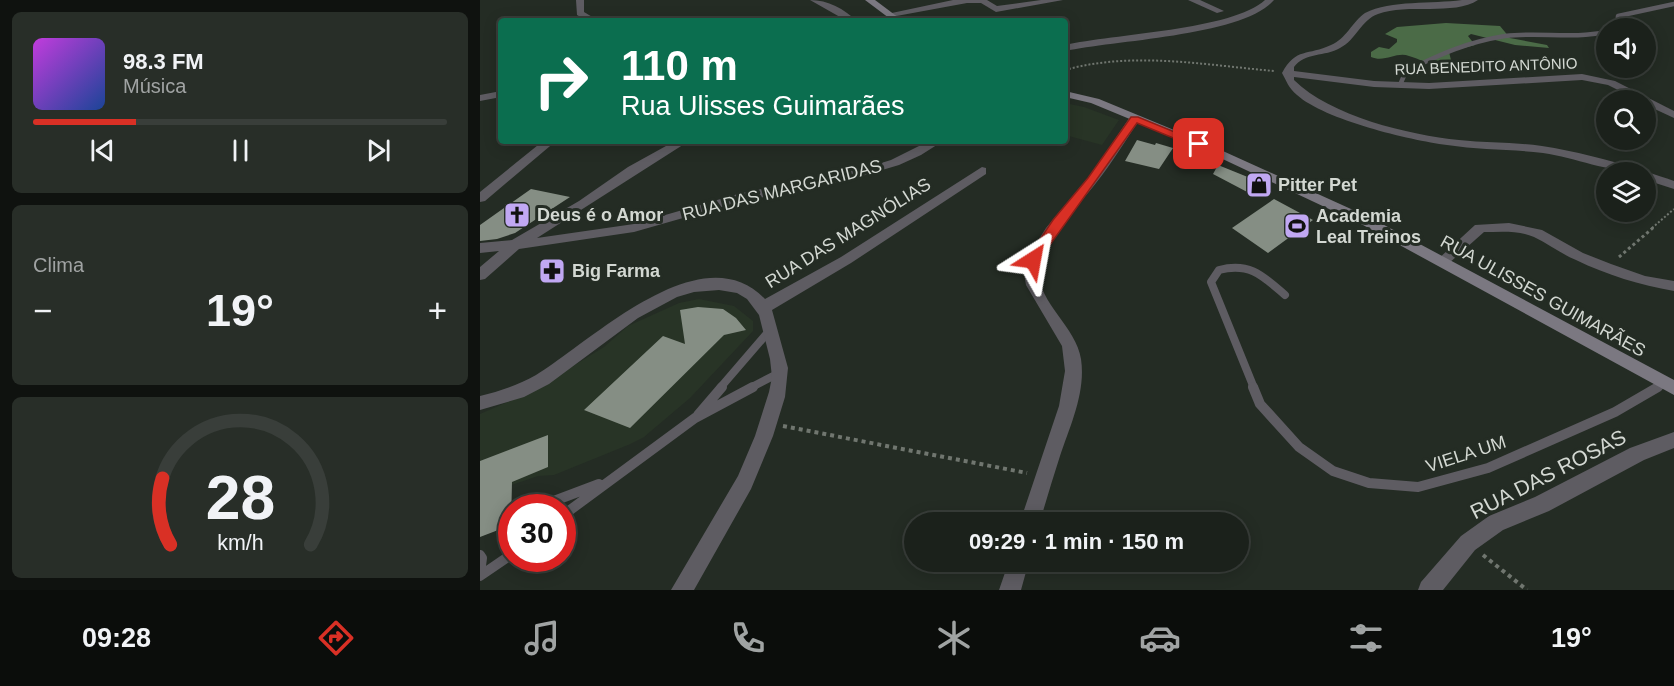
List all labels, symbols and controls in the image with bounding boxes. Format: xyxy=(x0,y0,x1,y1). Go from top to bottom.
map controls xyxy=(1596,18,1656,222)
button: sound xyxy=(1596,18,1656,78)
icon: right xyxy=(522,42,600,120)
text: 110 m xyxy=(621,42,738,89)
text: 98.3 FM xyxy=(123,49,204,74)
street label: RUA BENEDITO ANTÔNIO xyxy=(1394,54,1578,78)
text: Música xyxy=(123,75,186,97)
button: search xyxy=(1596,90,1656,150)
text: Rua Ulisses Guimarães xyxy=(621,91,905,121)
pin xyxy=(1173,118,1224,169)
icon: arrive xyxy=(1182,127,1215,160)
icon: previous xyxy=(86,134,119,167)
icon: pause xyxy=(224,134,257,167)
icon: next xyxy=(362,134,395,167)
street label: RUA DAS MARGARIDAS xyxy=(680,155,884,225)
button: layers xyxy=(1596,162,1656,222)
shop icon: Pitter Pet xyxy=(1244,170,1274,200)
street label: RUA DAS MAGNÓLIAS xyxy=(761,173,934,292)
place label: Pitter Pet xyxy=(1278,175,1357,195)
church icon: Deus é o Amor xyxy=(502,200,532,230)
place label: Deus é o Amor xyxy=(537,205,663,225)
place label: Academia Leal Treinos xyxy=(1316,206,1421,247)
sports icon: Academia Leal Treinos xyxy=(1282,211,1312,241)
position arrow xyxy=(1001,228,1065,292)
street label: RUA ULISSES GUIMARÃES xyxy=(1437,230,1649,361)
text: Clima xyxy=(33,254,84,276)
pharmacy icon: Big Farma xyxy=(537,256,567,286)
place label: Big Farma xyxy=(572,261,661,281)
text: 19° xyxy=(206,285,274,336)
text: − xyxy=(33,292,52,329)
text: + xyxy=(428,292,447,329)
street label: RUA DAS ROSAS xyxy=(1466,425,1630,523)
street label: VIELA UM xyxy=(1423,432,1509,476)
text: 28 xyxy=(205,463,275,532)
speed limit sign: 30 xyxy=(498,494,576,572)
text: 09:29 · 1 min · 150 m xyxy=(969,529,1184,554)
text: km/h xyxy=(217,531,263,555)
icon: directions xyxy=(315,617,357,659)
icon: music xyxy=(521,617,563,659)
icon: phone xyxy=(727,617,769,659)
icon: climate xyxy=(933,617,975,659)
icon: car xyxy=(1139,617,1181,659)
icon: filters xyxy=(1345,617,1387,659)
text: 09:28 xyxy=(82,623,151,653)
text: 19° xyxy=(1551,623,1592,653)

